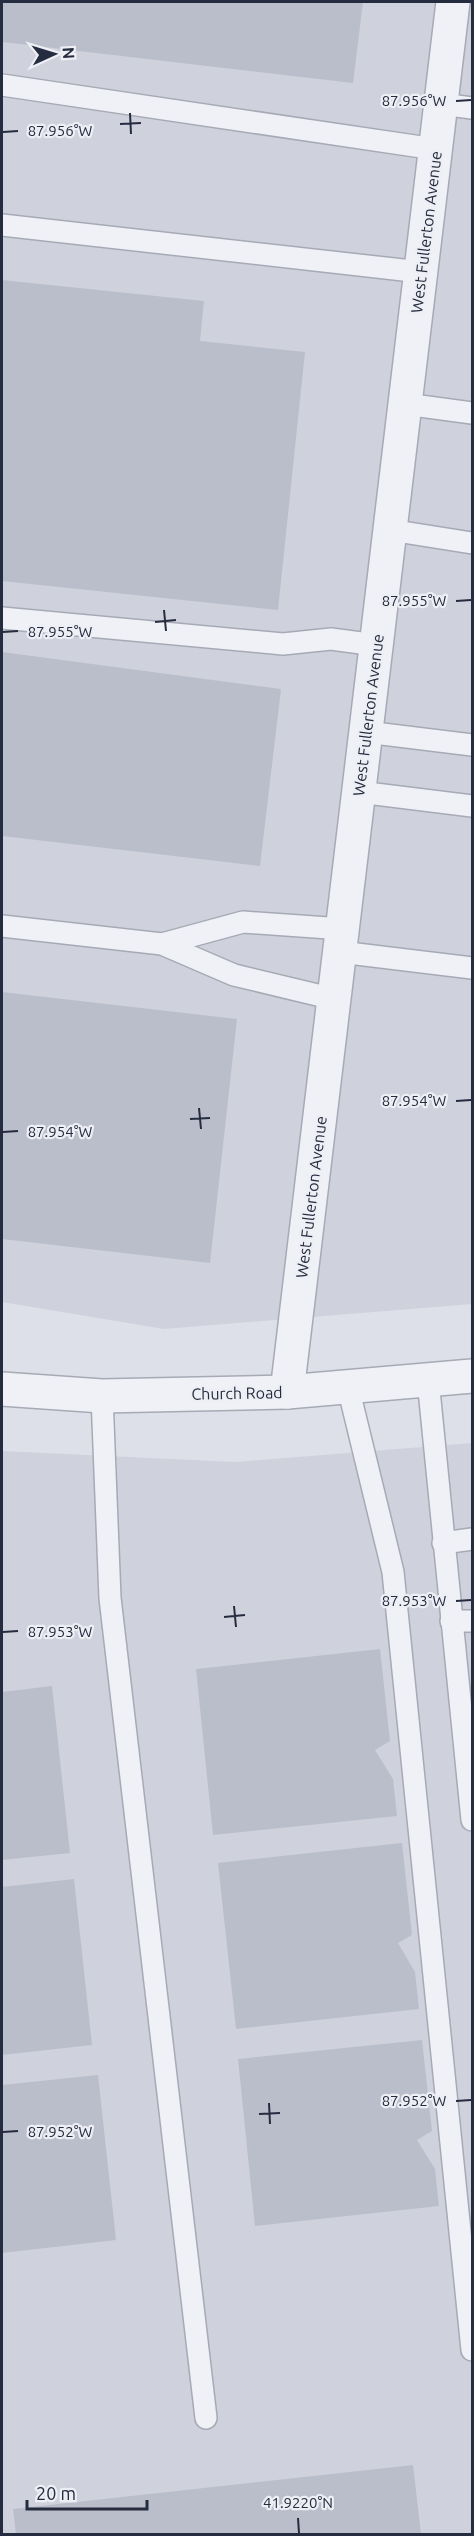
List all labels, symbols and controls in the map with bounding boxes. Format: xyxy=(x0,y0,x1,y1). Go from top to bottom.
north arrow xyxy=(24,24,84,84)
text: N xyxy=(60,46,78,60)
text: 87.956°W xyxy=(382,92,446,109)
text: 87.956°W xyxy=(28,122,92,139)
street label: West Fullerton Avenue xyxy=(407,150,445,314)
text: 87.955°W xyxy=(382,592,446,609)
text: 87.955°W xyxy=(28,623,92,640)
street label: West Fullerton Avenue xyxy=(349,633,387,797)
text: 87.954°W xyxy=(382,1092,446,1109)
street label: West Fullerton Avenue xyxy=(292,1115,330,1279)
text: 87.954°W xyxy=(28,1123,92,1140)
street label: Church Road xyxy=(191,1383,283,1403)
text: 87.953°W xyxy=(382,1592,446,1609)
text: 87.953°W xyxy=(28,1623,92,1640)
text: 87.952°W xyxy=(382,2092,446,2109)
text: 87.952°W xyxy=(28,2123,92,2140)
scale bar xyxy=(27,2473,147,2511)
text: 20 m xyxy=(36,2483,76,2503)
text: 41.9220°N xyxy=(263,2494,333,2511)

